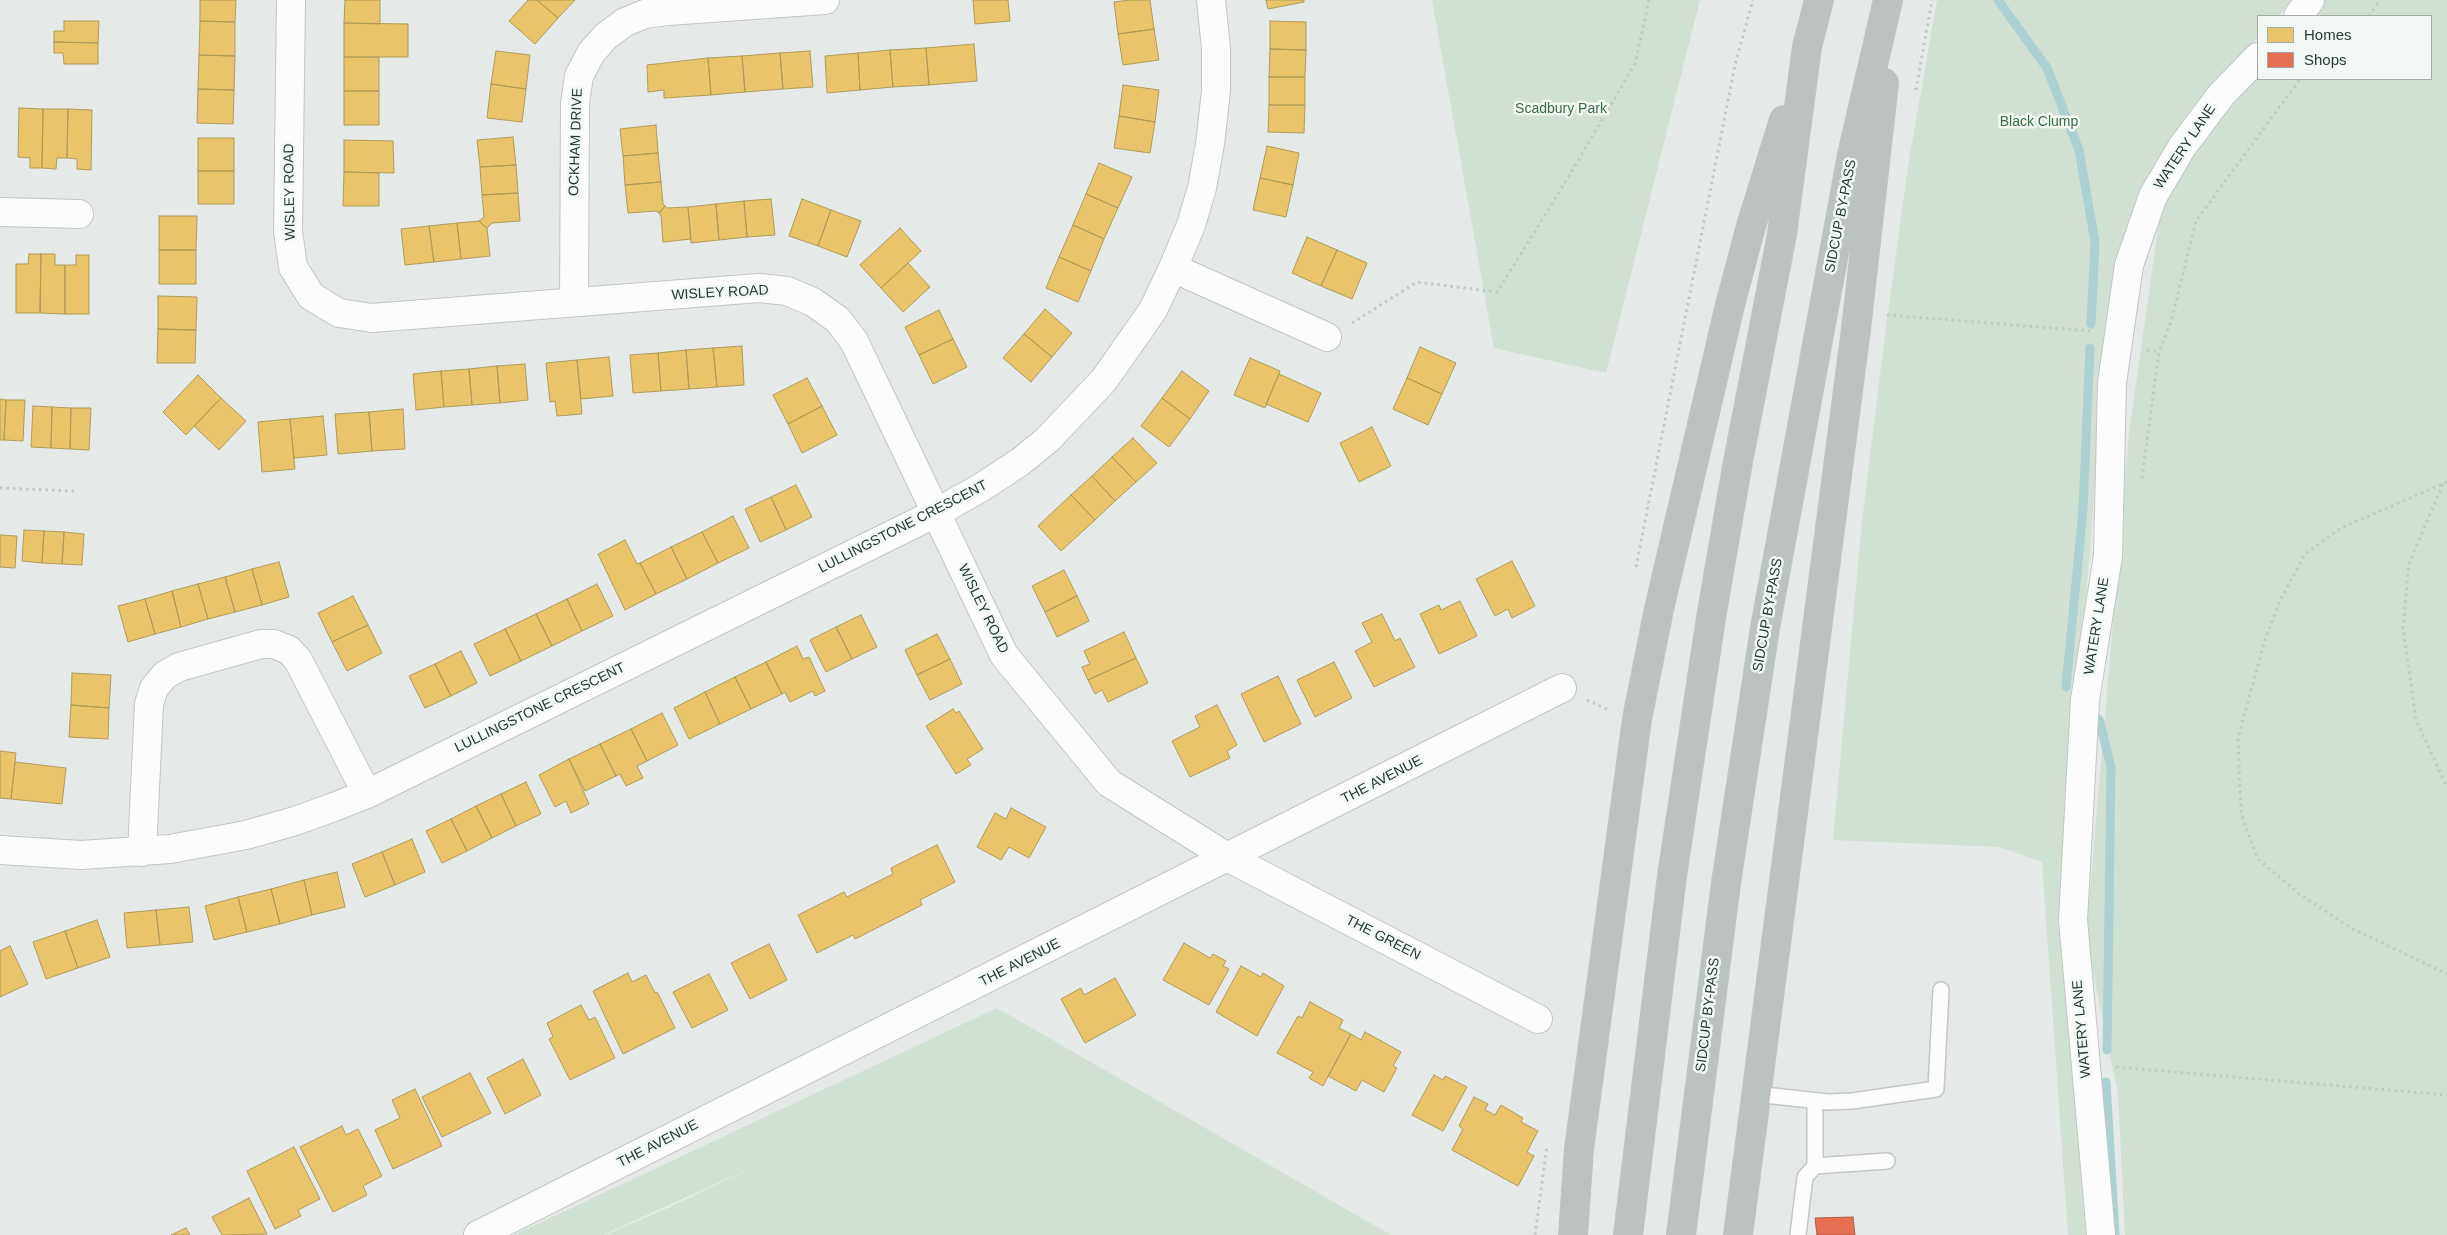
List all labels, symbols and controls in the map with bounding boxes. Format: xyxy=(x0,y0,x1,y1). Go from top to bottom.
legend xyxy=(2257,15,2432,80)
text: Homes xyxy=(2304,26,2352,43)
text: Shops xyxy=(2304,51,2347,68)
street label: OCKHAM DRIVE xyxy=(566,88,586,196)
park label: Scadbury Park xyxy=(1515,101,1607,117)
street label: WATERY LANE xyxy=(2150,101,2220,193)
park label: Black Clump xyxy=(2000,114,2078,130)
street label: WISLEY ROAD xyxy=(281,143,299,241)
street label: SIDCUP BY-PASS xyxy=(1822,158,1860,274)
street label: WISLEY ROAD xyxy=(671,282,769,304)
street label: LULLINGSTONE CRESCENT xyxy=(816,477,990,577)
street label: SIDCUP BY-PASS xyxy=(1750,557,1786,673)
street label: WISLEY ROAD xyxy=(954,562,1012,656)
street label: WATERY LANE xyxy=(2081,576,2113,676)
street label: LULLINGSTONE CRESCENT xyxy=(452,659,628,757)
street label: THE AVENUE xyxy=(1339,752,1425,808)
street label: THE GREEN xyxy=(1343,912,1423,964)
street label: THE AVENUE xyxy=(977,935,1063,991)
street label: SIDCUP BY-PASS xyxy=(1693,957,1723,1073)
street label: WATERY LANE xyxy=(2069,979,2095,1079)
street label: THE AVENUE xyxy=(615,1116,701,1172)

